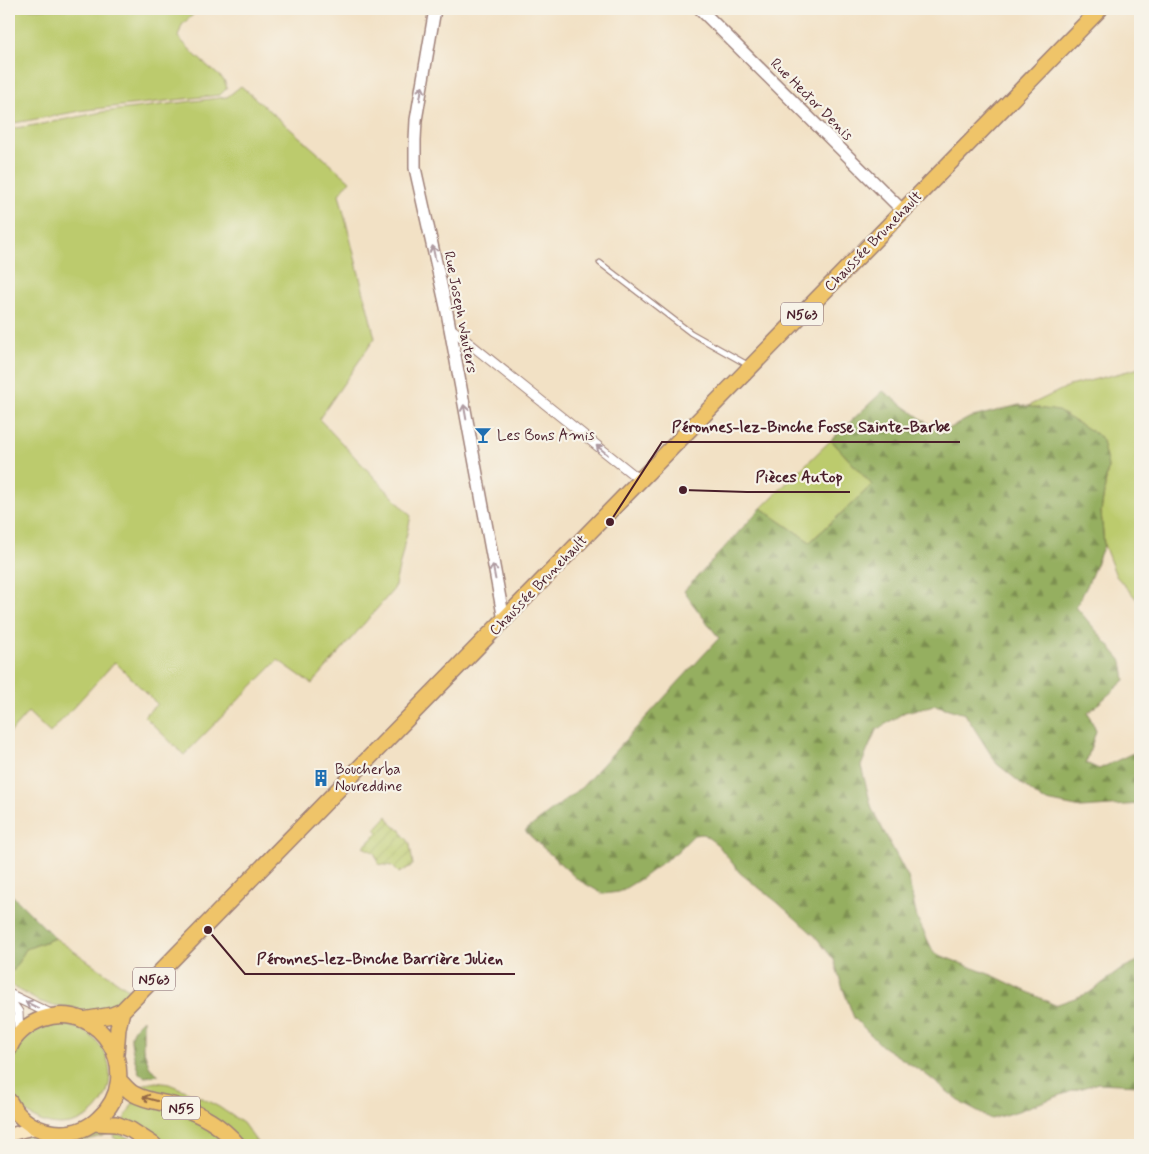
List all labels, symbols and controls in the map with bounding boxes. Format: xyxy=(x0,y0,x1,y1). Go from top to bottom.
street label: Rue Hector Denis xyxy=(766,54,857,146)
one-way arrow xyxy=(416,85,426,101)
street label: Chaussée Brunehault xyxy=(820,187,927,297)
one-way arrow xyxy=(429,245,438,261)
street label: Rue Joseph Wauters xyxy=(438,250,482,375)
road number: N563 xyxy=(781,302,823,326)
one-way arrow xyxy=(460,405,469,421)
callout: Péronnes-lez-Binche Fosse Sainte-Barbe xyxy=(662,411,960,442)
text: Péronnes-lez-Binche Fosse Sainte-Barbe xyxy=(672,417,951,438)
bar icon: Les Bons Amis xyxy=(473,425,493,445)
place label: Les Bons Amis xyxy=(497,426,595,446)
one-way arrow xyxy=(596,444,609,455)
callout: Pièces Autop xyxy=(747,461,850,492)
text: Pièces Autop xyxy=(755,467,843,488)
street label: Chaussée Brunehault xyxy=(485,531,592,641)
one-way arrow xyxy=(489,564,499,580)
place label: Boucherba Noureddine xyxy=(335,760,402,797)
building icon: Boucherba Noureddine xyxy=(311,768,331,788)
callout: Péronnes-lez-Binche Barrière Julien xyxy=(245,943,515,974)
text: Péronnes-lez-Binche Barrière Julien xyxy=(257,949,503,970)
road number: N563 xyxy=(133,968,175,991)
one-way arrow xyxy=(25,1000,40,1010)
one-way arrow xyxy=(143,1094,159,1104)
road number: N55 xyxy=(162,1096,200,1120)

